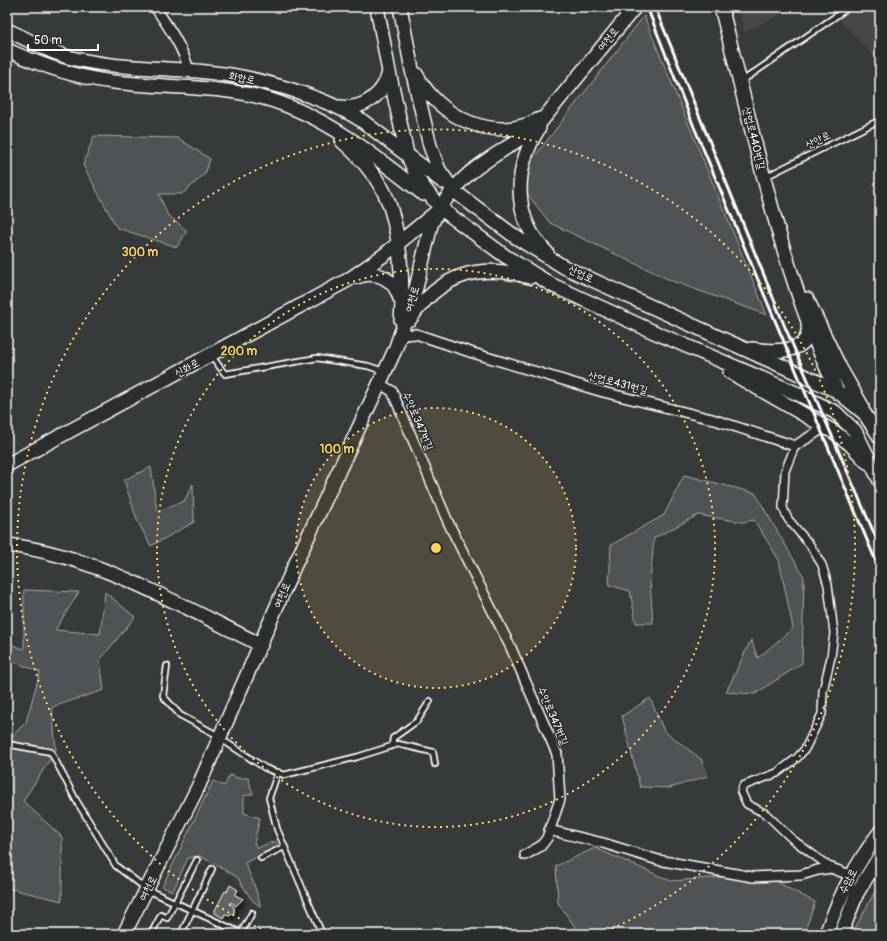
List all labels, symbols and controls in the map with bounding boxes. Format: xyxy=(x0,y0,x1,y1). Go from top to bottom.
street label: 여천로 xyxy=(595,24,621,53)
scale bar xyxy=(28,26,98,52)
text: 50 m xyxy=(34,33,62,48)
street label: 화합로 xyxy=(228,69,256,87)
street label: 산업로440번길 xyxy=(740,105,768,171)
street label: 산안로 xyxy=(803,128,833,152)
text: 300 m xyxy=(122,245,159,260)
street label: 산업로 xyxy=(566,262,596,286)
street label: 여천로 xyxy=(402,284,422,314)
text: 200 m xyxy=(221,344,258,359)
street label: 신화로 xyxy=(172,356,202,380)
street label: 산업로431번길 xyxy=(587,369,649,397)
street label: 수안로347번길 xyxy=(400,390,436,452)
text: 100 m xyxy=(320,442,355,457)
centre of rings xyxy=(429,541,443,555)
street label: 여천로 xyxy=(271,580,293,610)
street label: 수안로347번길 xyxy=(535,685,571,747)
street label: 수암로 xyxy=(836,866,860,896)
street label: 여천로 xyxy=(136,873,160,903)

